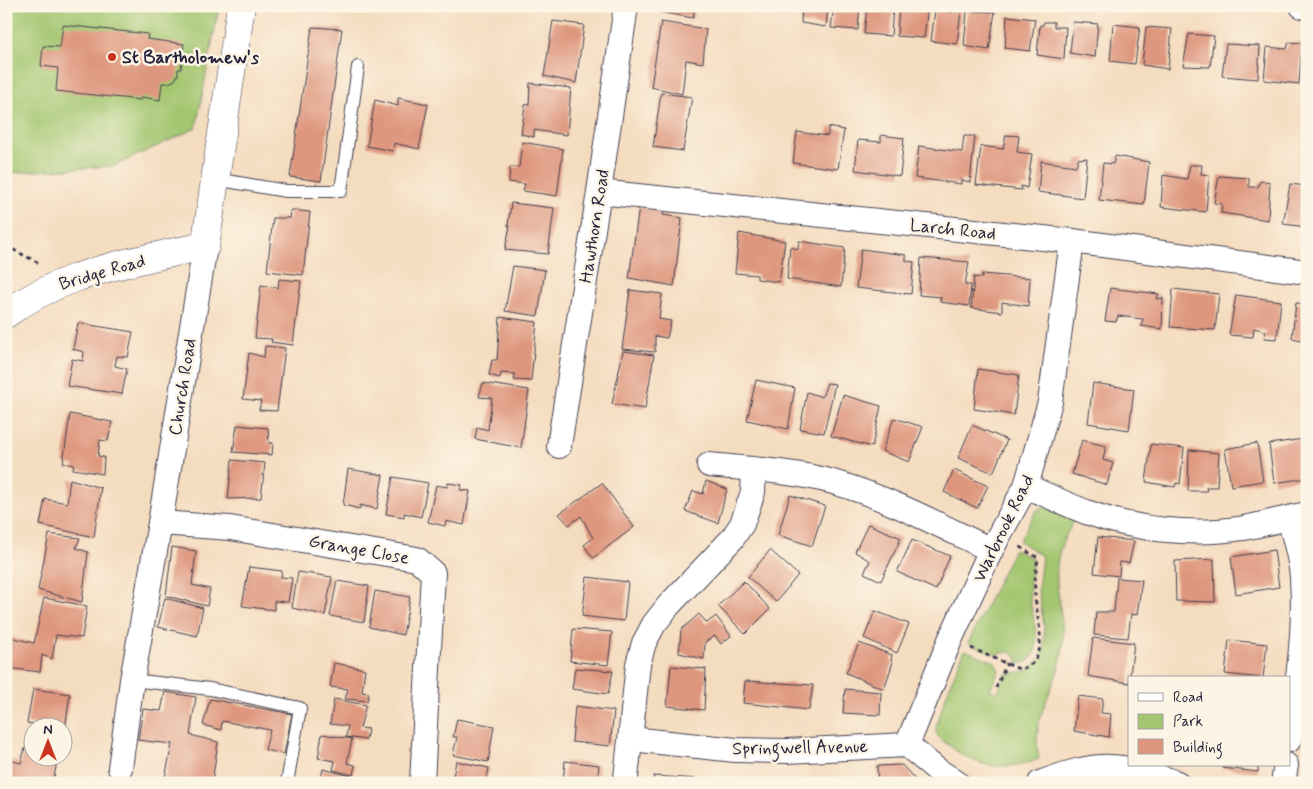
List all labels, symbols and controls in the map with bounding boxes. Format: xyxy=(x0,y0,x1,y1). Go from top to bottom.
place label: St Bartholomew's xyxy=(122,46,259,70)
marker: St Bartholomew's xyxy=(106,51,118,63)
street label: Hawthorn Road xyxy=(574,168,616,285)
street label: Larch Road xyxy=(909,214,997,246)
street label: Bridge Road xyxy=(56,249,148,297)
street label: Church Road xyxy=(163,337,202,437)
street label: Warbrook Road xyxy=(968,471,1040,586)
street label: Grange Close xyxy=(307,529,411,571)
legend xyxy=(1128,676,1290,766)
text: Road xyxy=(1173,688,1203,708)
text: Park xyxy=(1173,712,1203,732)
north arrow xyxy=(22,716,72,766)
text: N xyxy=(43,721,53,739)
street label: Springwell Avenue xyxy=(732,735,868,763)
text: Building xyxy=(1173,738,1223,759)

